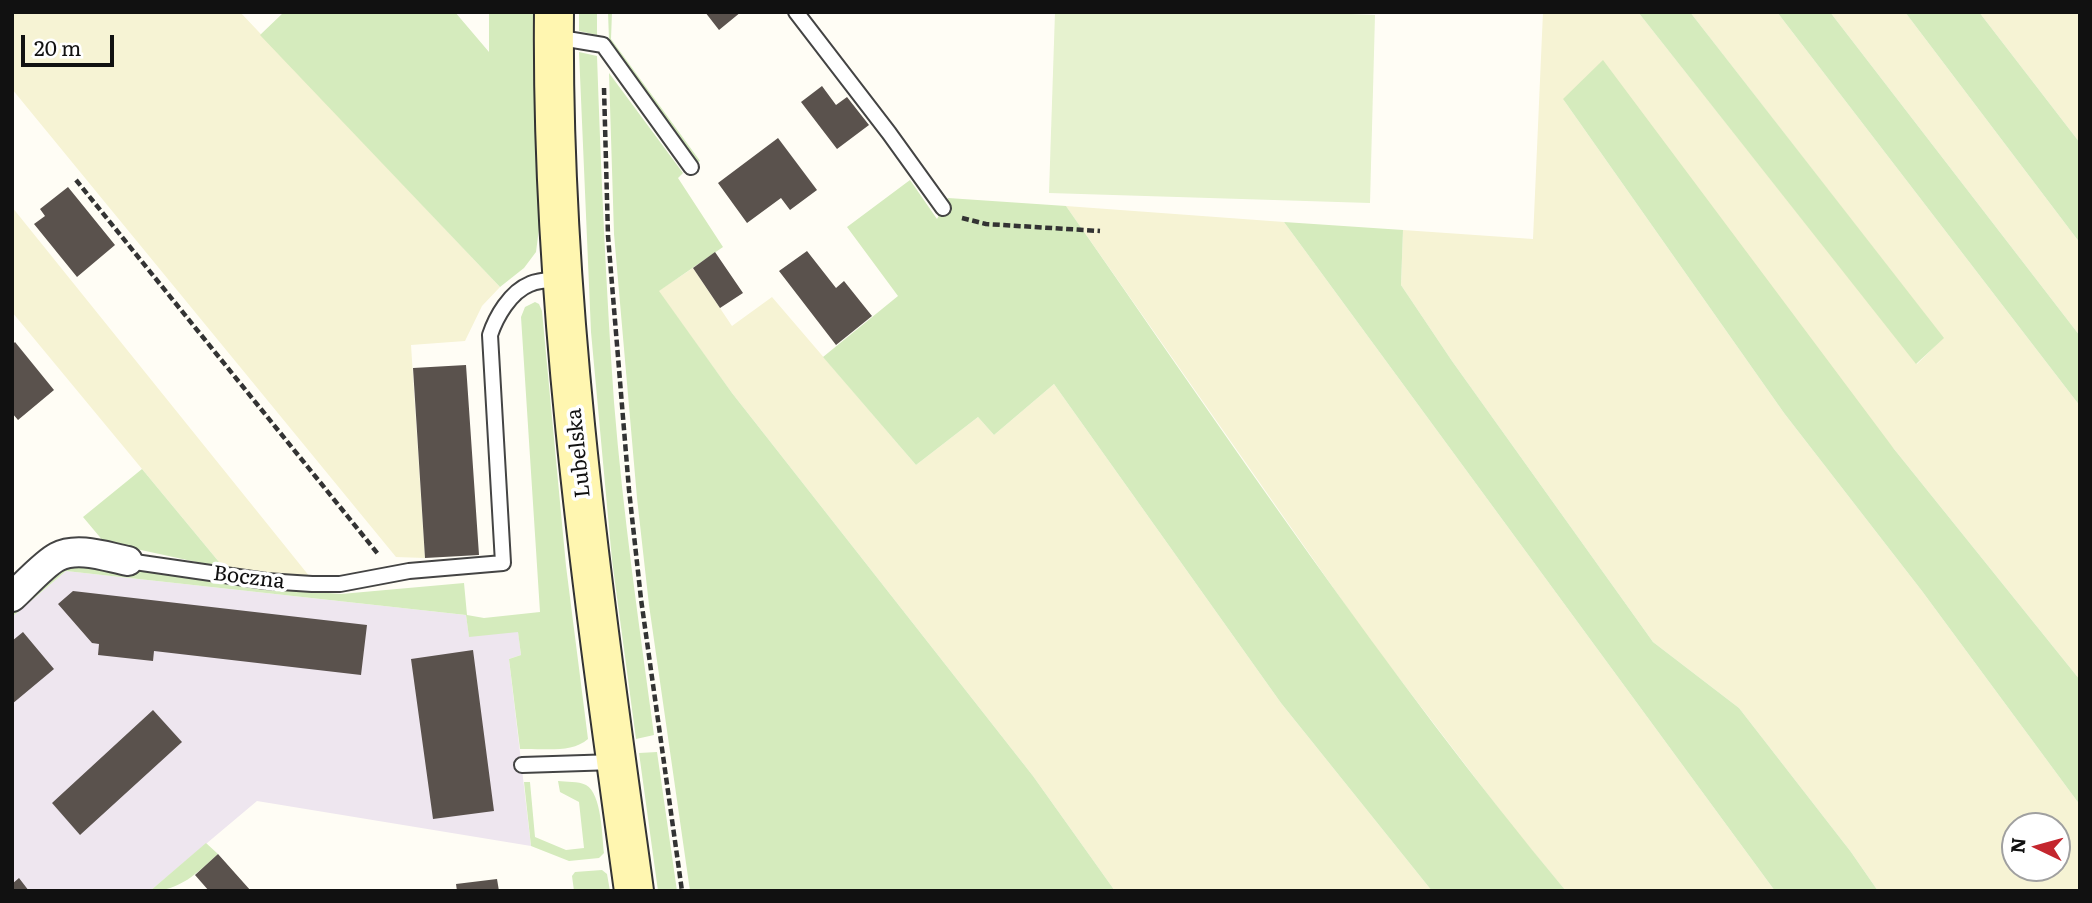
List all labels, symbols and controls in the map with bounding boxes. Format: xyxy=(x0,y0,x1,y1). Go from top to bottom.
scale bar xyxy=(24,21,117,65)
text: 20 m xyxy=(34,31,81,62)
street label: Lubelska xyxy=(562,407,596,499)
street label: Boczna xyxy=(212,561,286,595)
north arrow xyxy=(2001,812,2071,882)
text: N xyxy=(2002,836,2032,855)

